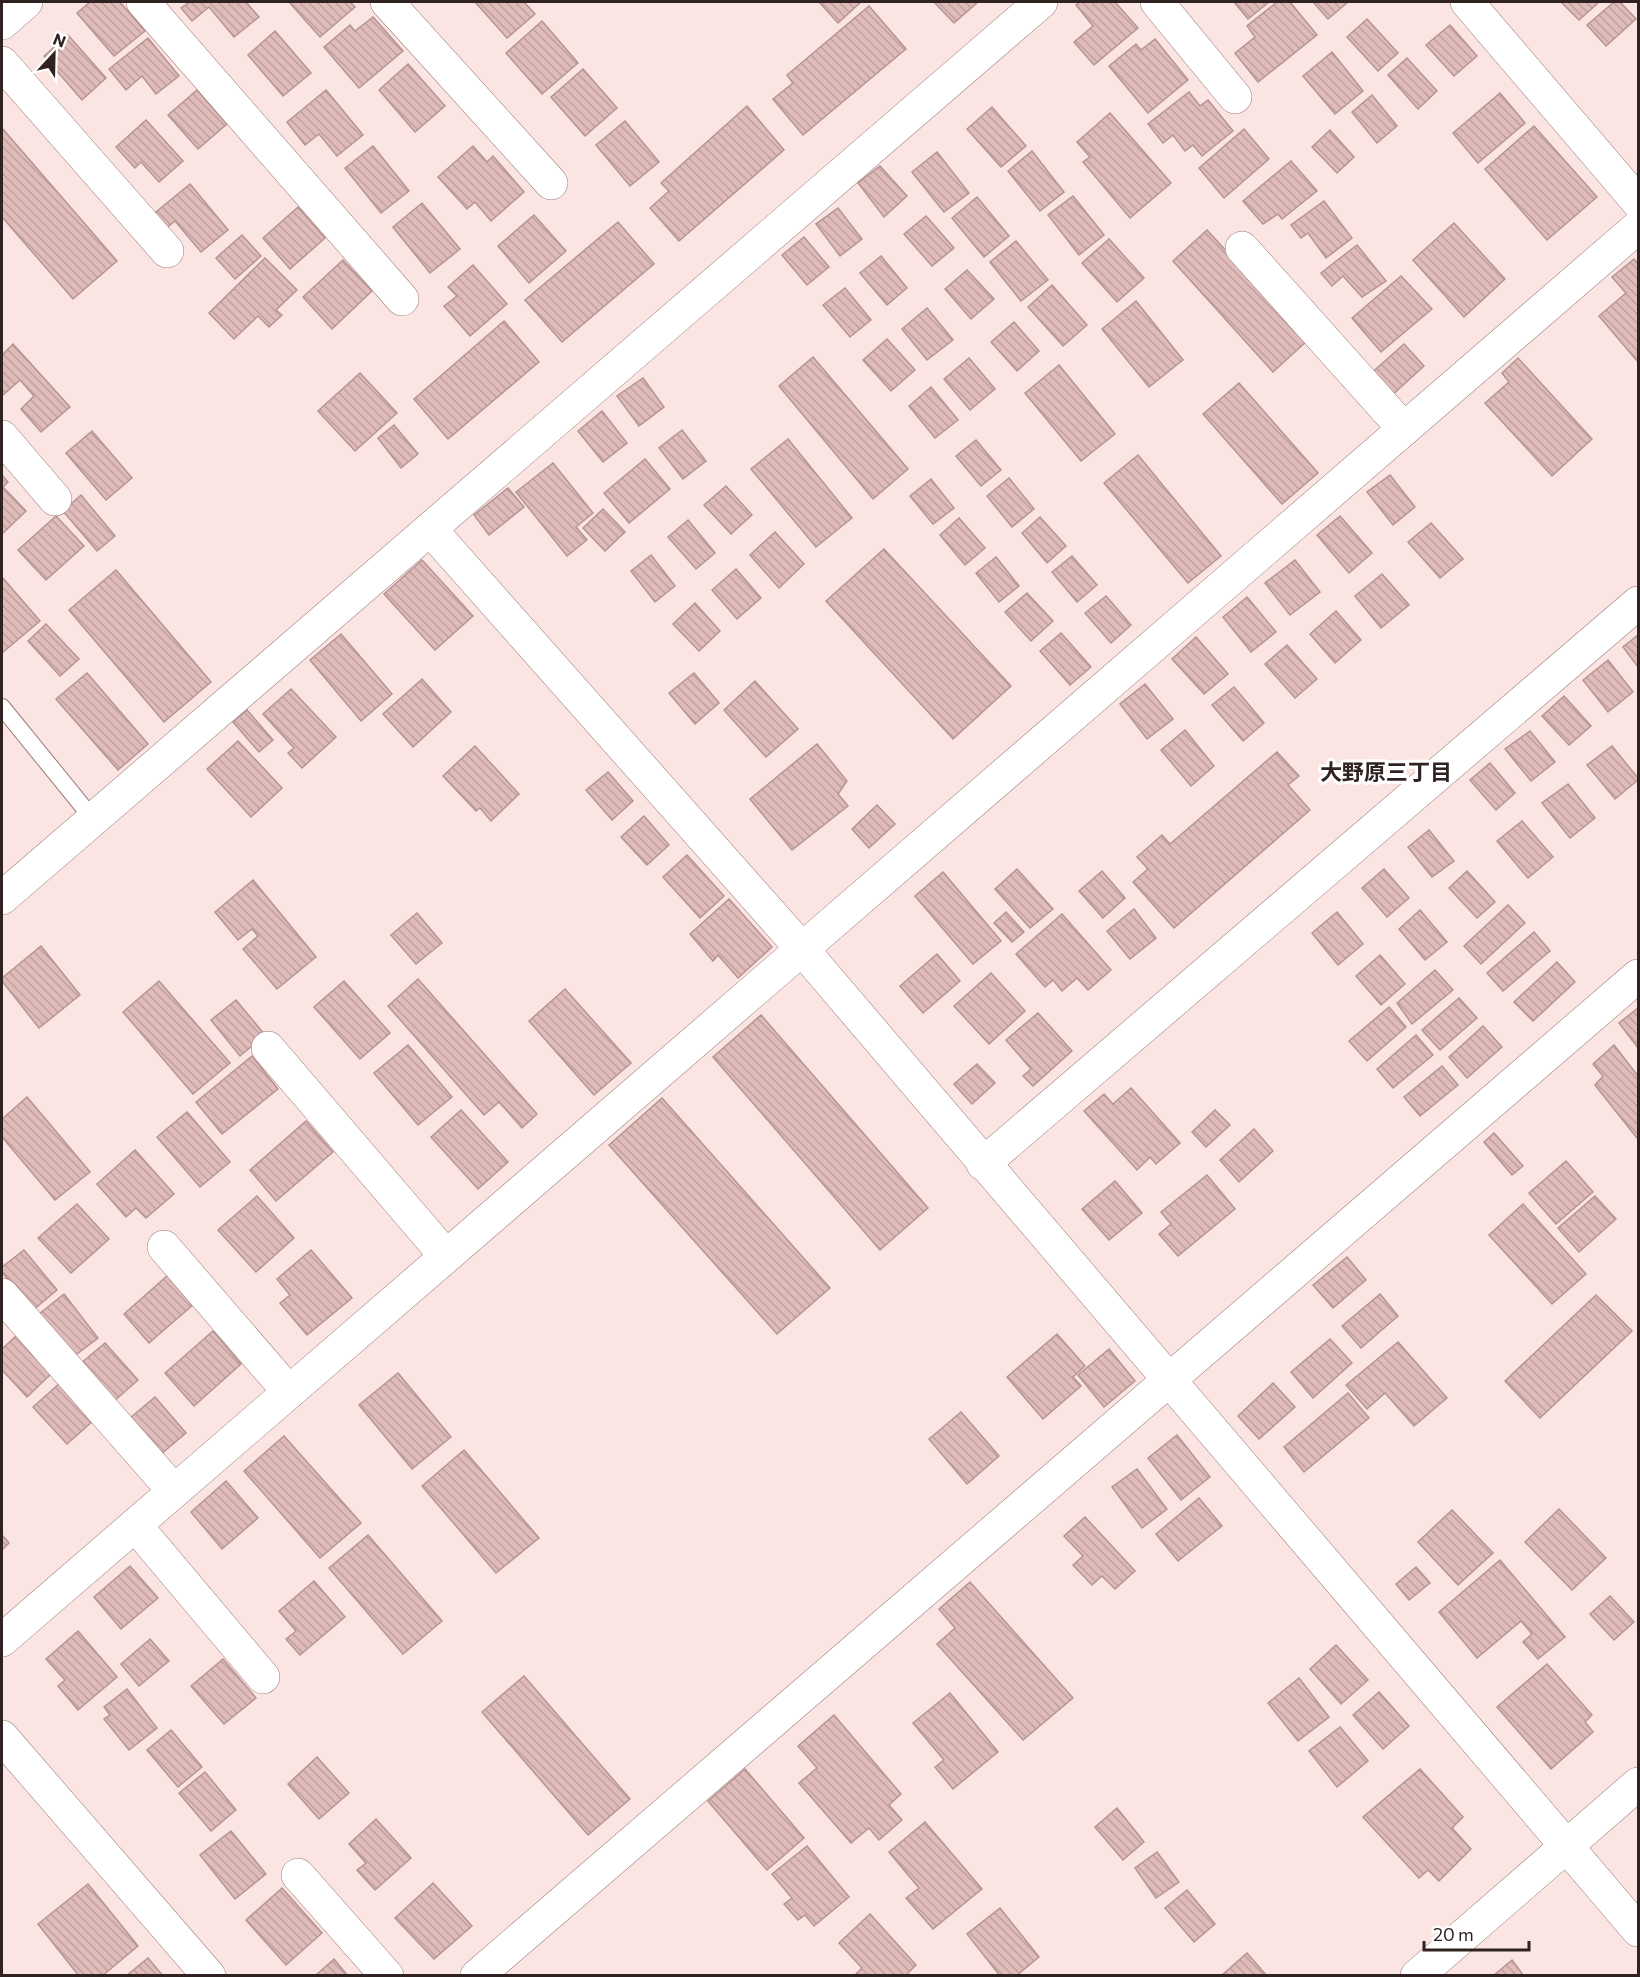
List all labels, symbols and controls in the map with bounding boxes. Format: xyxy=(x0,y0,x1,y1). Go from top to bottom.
north arrow xyxy=(24,24,84,84)
text: N xyxy=(51,29,69,51)
district label: 大野原三丁目 xyxy=(1320,758,1452,785)
scale bar xyxy=(1424,1914,1529,1952)
text: 20 m xyxy=(1433,1923,1474,1945)

